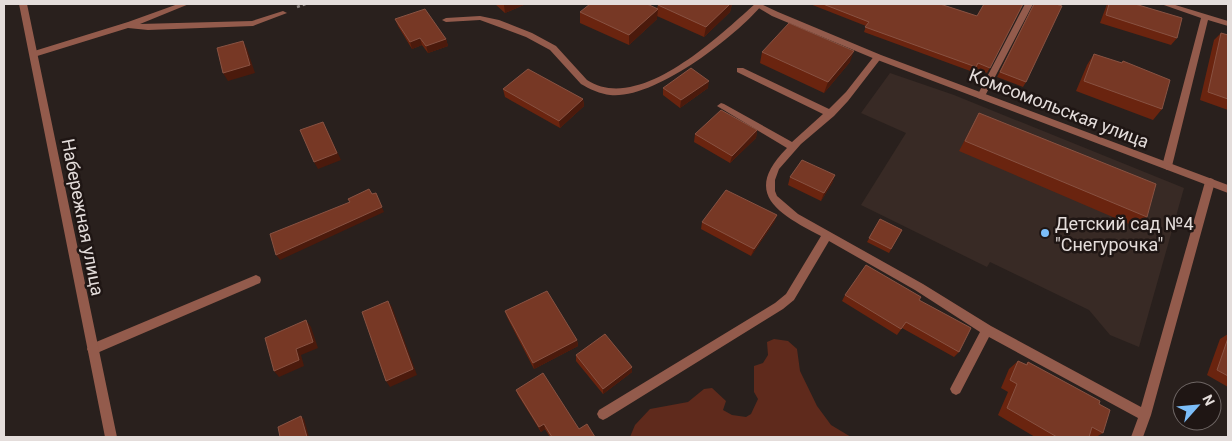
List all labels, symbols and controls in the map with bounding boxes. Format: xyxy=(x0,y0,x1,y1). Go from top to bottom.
street label: Комсомольская улица xyxy=(966,64,1152,152)
street label: Набережная улица xyxy=(57,137,109,297)
place label: Детский сад №4 "Снегурочка" xyxy=(1055,213,1194,255)
marker: Детский сад №4 "Снегурочка" xyxy=(1039,227,1051,239)
north arrow xyxy=(1172,381,1222,431)
text: N xyxy=(1199,392,1218,408)

